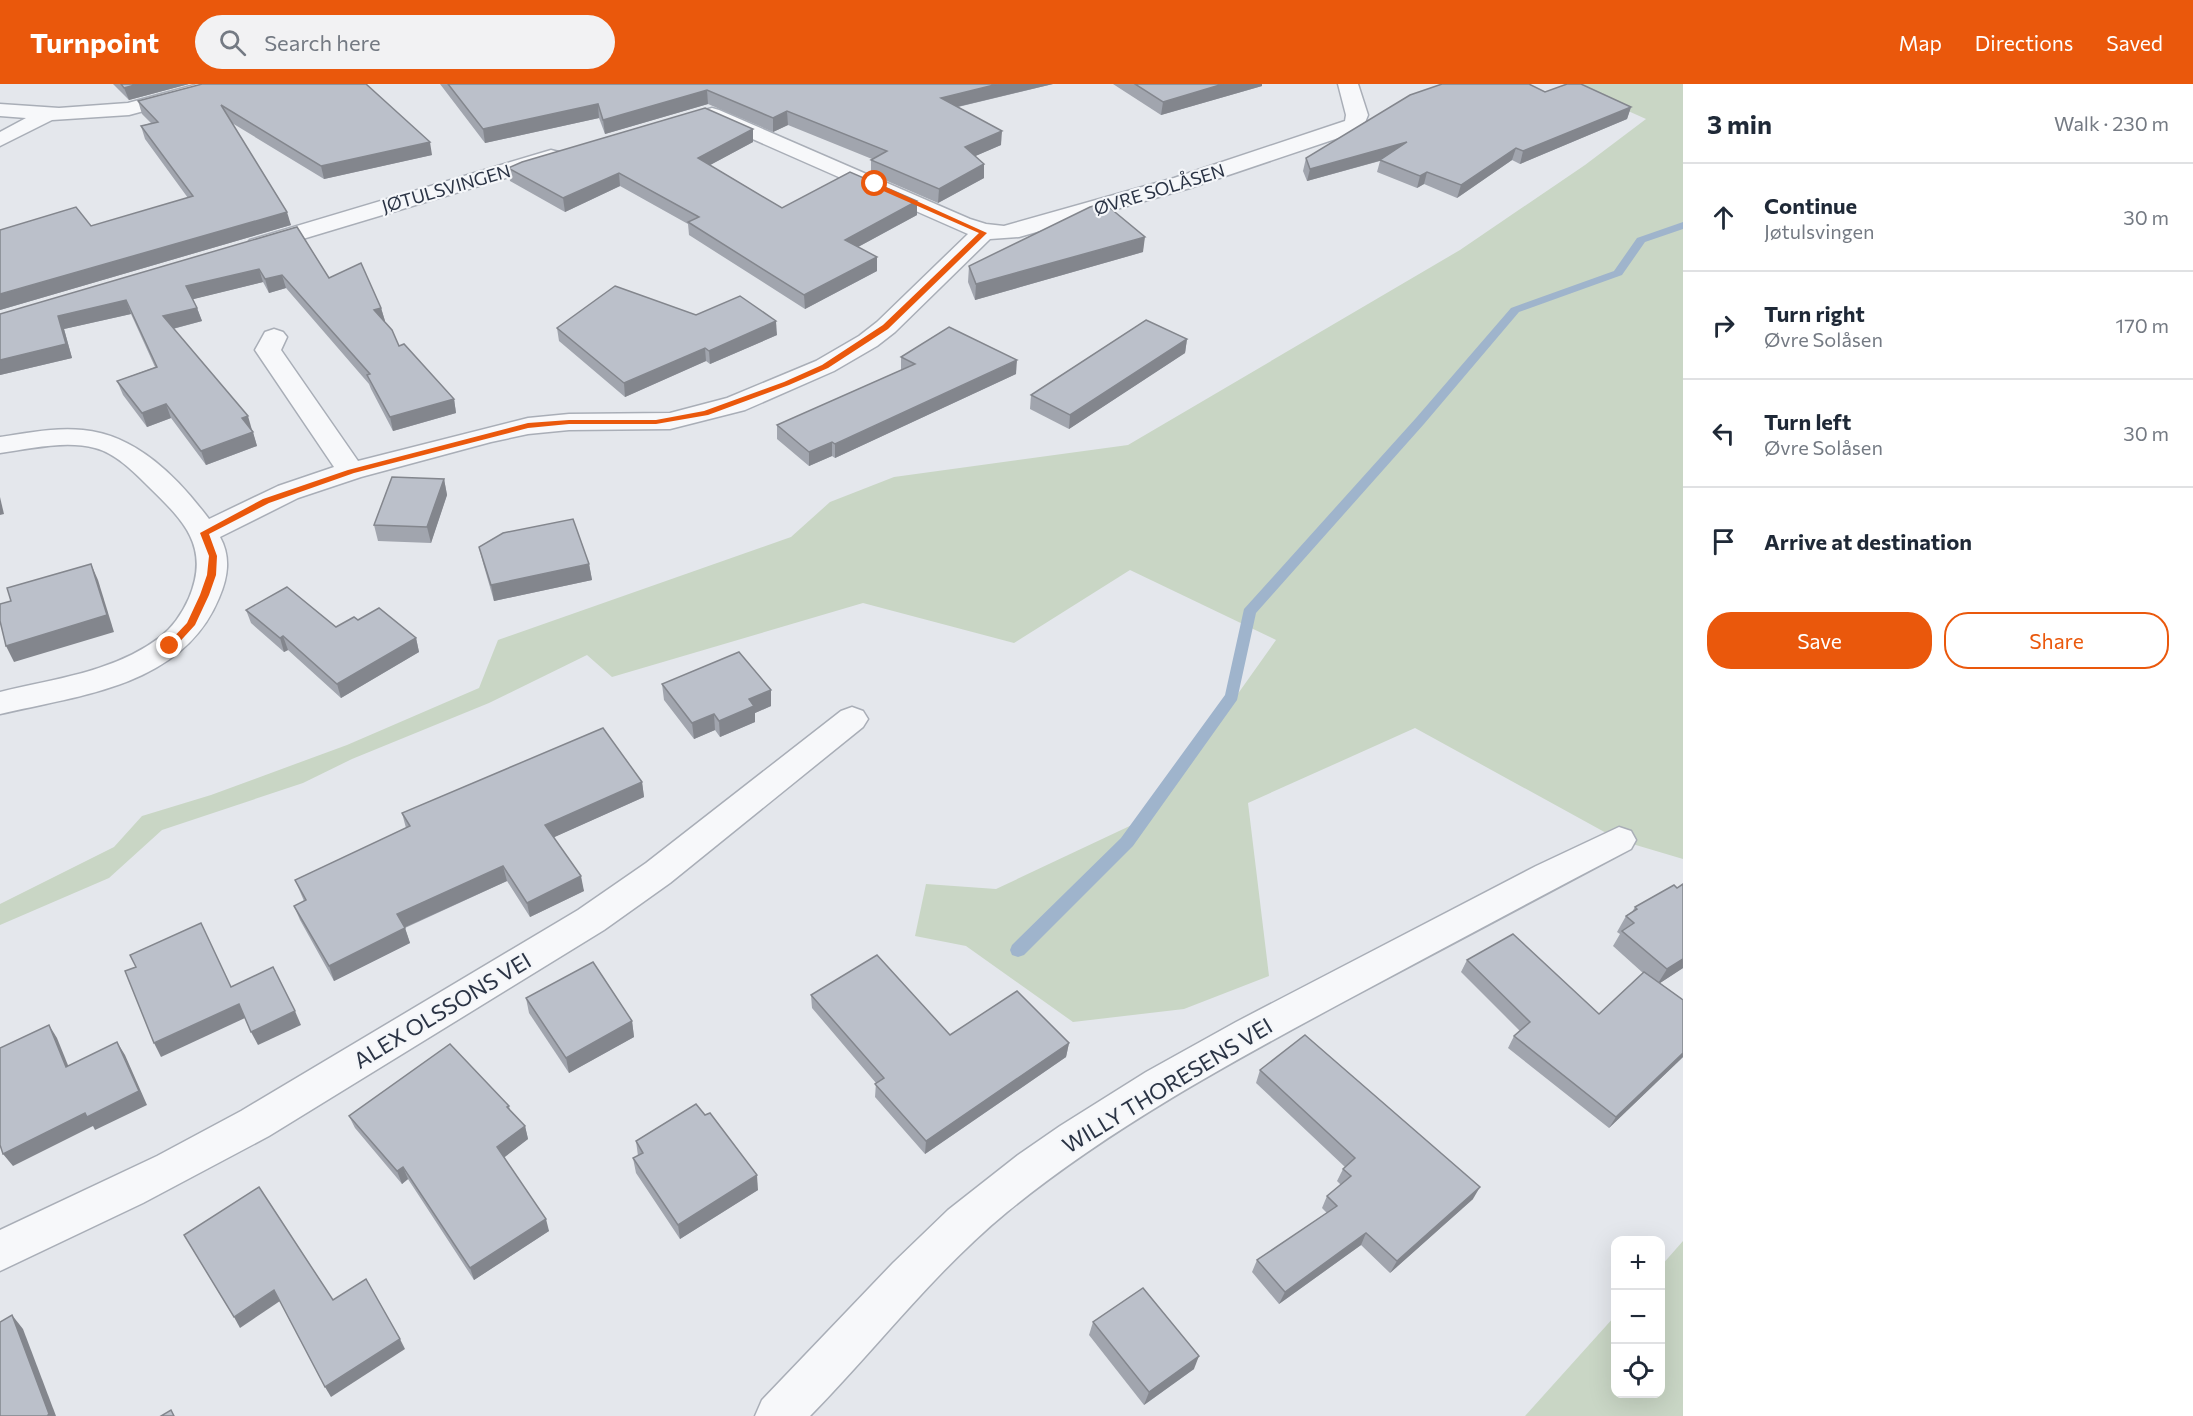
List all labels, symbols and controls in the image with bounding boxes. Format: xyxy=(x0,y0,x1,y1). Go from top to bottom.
search box xyxy=(195,15,615,69)
text: Turnpoint xyxy=(30,25,159,59)
icon: search xyxy=(216,26,249,59)
text: Search here xyxy=(264,29,381,56)
text: Map xyxy=(1899,30,1942,55)
text: Directions xyxy=(1975,30,2073,55)
text: Saved xyxy=(2106,30,2163,55)
text: 3 min xyxy=(1707,108,1772,139)
text: Walk · 230 m xyxy=(2054,111,2169,135)
street label: JØTULSVINGEN xyxy=(379,159,513,217)
street label: ØVRE SOLÅSEN xyxy=(1091,159,1227,219)
route start xyxy=(861,170,887,196)
text: Continue xyxy=(1764,192,1857,219)
icon: ahead xyxy=(1707,201,1740,234)
text: 30 m xyxy=(2123,205,2169,229)
text: Jøtulsvingen xyxy=(1764,219,1874,243)
text: Turn right xyxy=(1764,300,1865,327)
icon: right xyxy=(1707,309,1740,342)
text: 170 m xyxy=(2116,313,2169,337)
text: Øvre Solåsen xyxy=(1764,327,1883,351)
text: Turn left xyxy=(1764,408,1851,435)
icon: left xyxy=(1707,417,1740,450)
text: 30 m xyxy=(2123,421,2169,445)
text: Øvre Solåsen xyxy=(1764,435,1883,459)
icon: arrive xyxy=(1707,525,1740,558)
text: Arrive at destination xyxy=(1764,528,1972,555)
button: Save xyxy=(1707,612,1932,669)
button: Share xyxy=(1944,612,2169,669)
route end xyxy=(156,632,182,658)
street label: ALEX OLSSONS VEI xyxy=(348,946,536,1074)
street label: WILLY THORESENS VEI xyxy=(1057,1012,1277,1158)
map controls xyxy=(1611,1236,1665,1398)
button: + xyxy=(1611,1236,1665,1290)
button: − xyxy=(1611,1290,1665,1344)
button: locate xyxy=(1611,1344,1665,1398)

